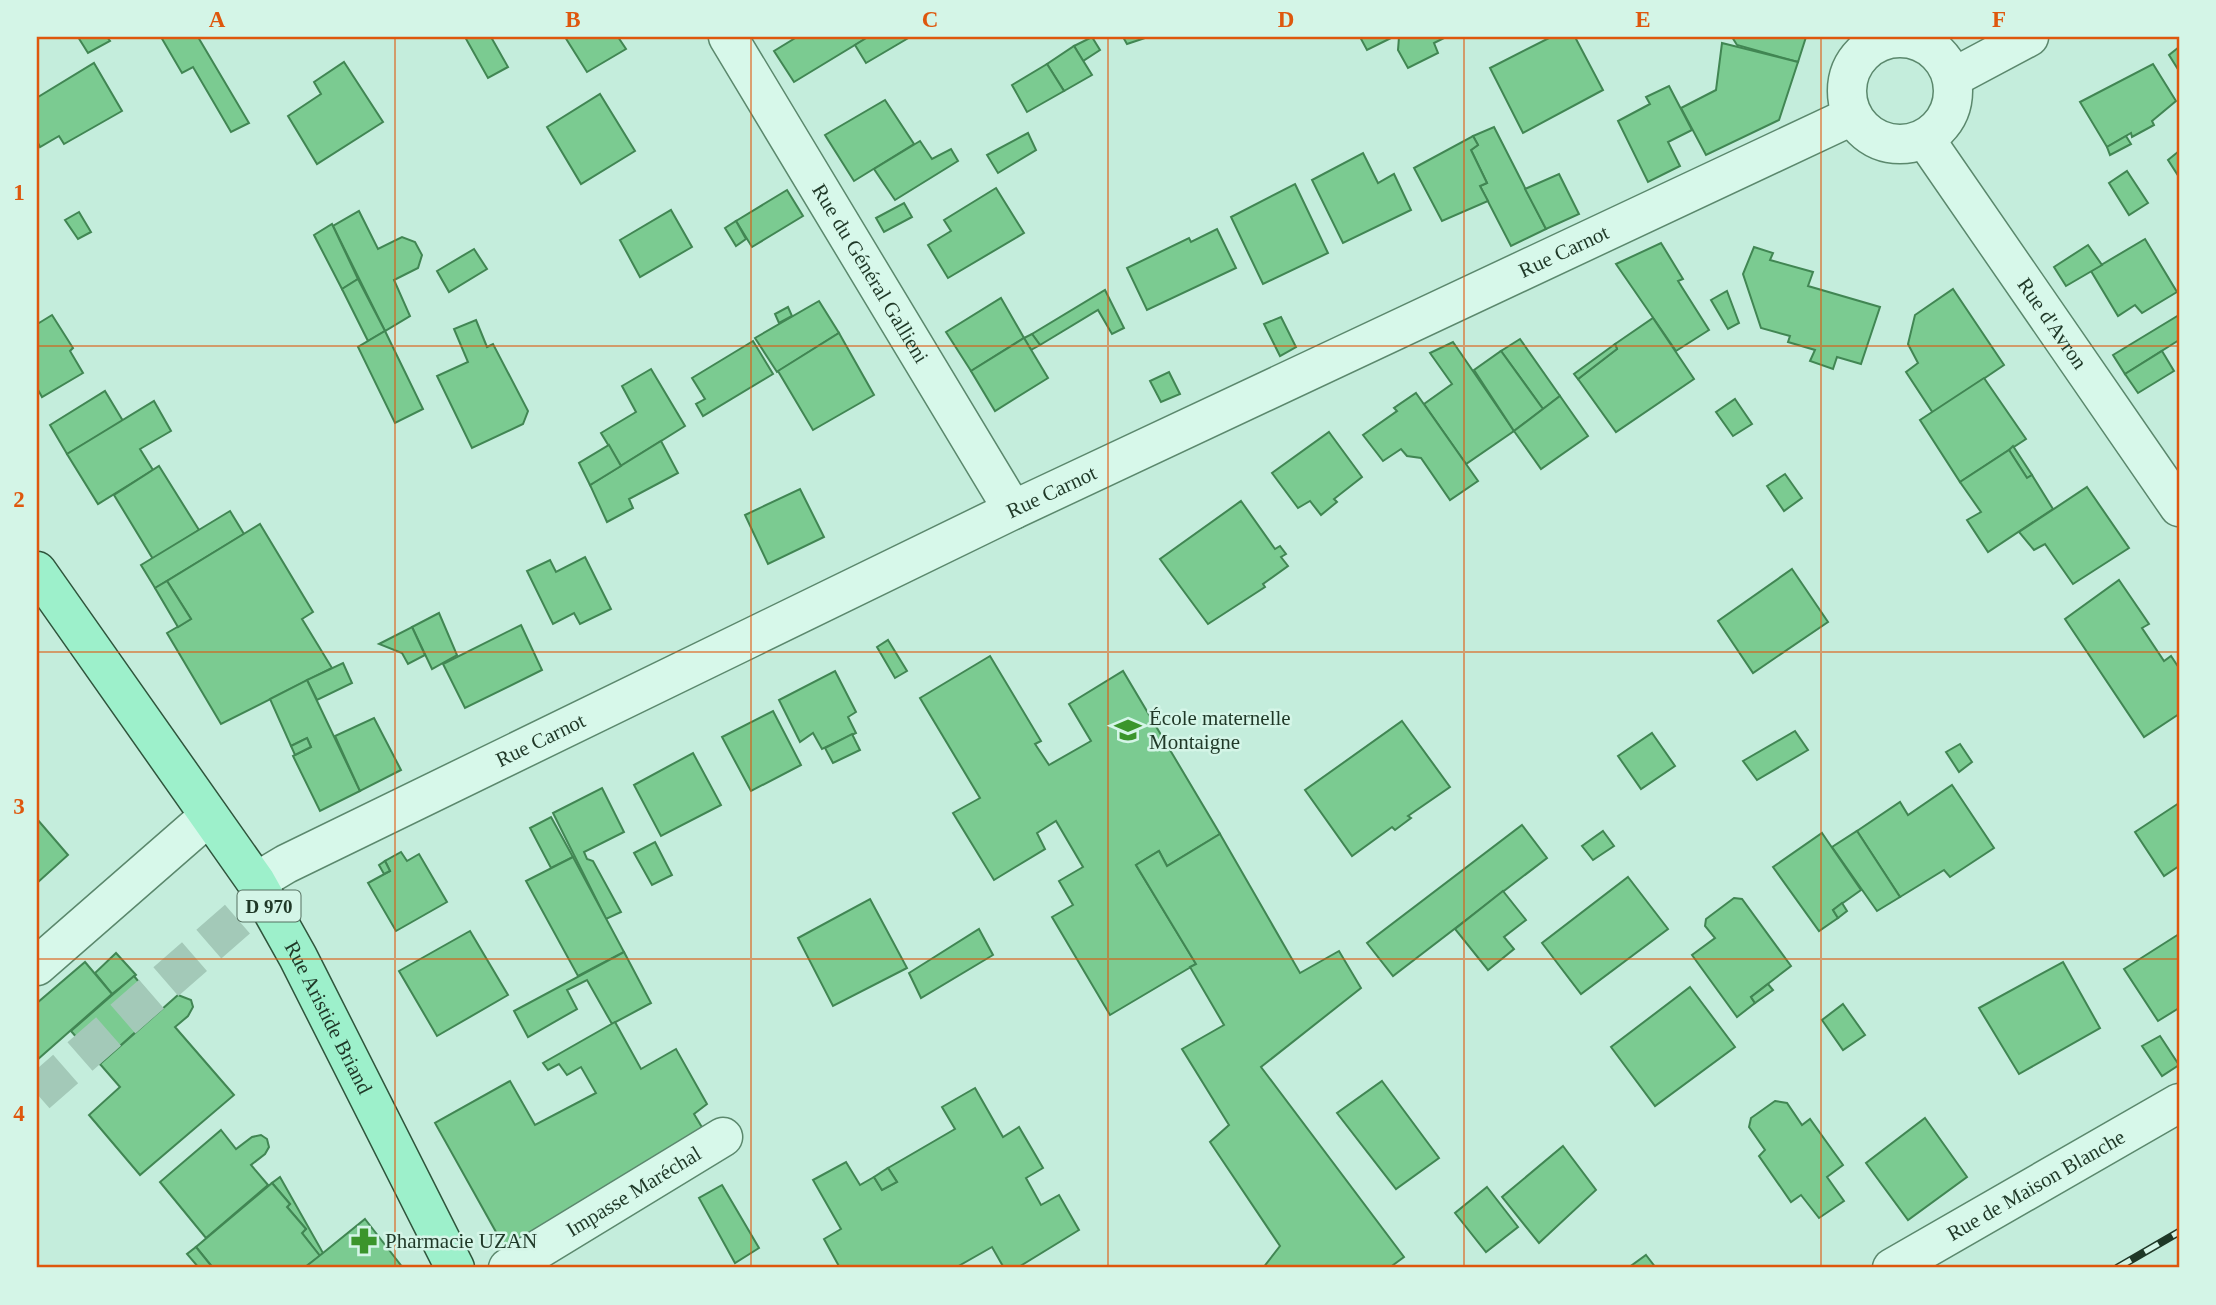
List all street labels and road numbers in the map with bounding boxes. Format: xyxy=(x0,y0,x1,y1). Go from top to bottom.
street label: Rue du Général Gallieni xyxy=(807,180,934,367)
street label: Rue Carnot xyxy=(1515,220,1613,283)
street label: Rue d'Avron xyxy=(2012,273,2092,374)
street label: Rue Carnot xyxy=(1003,461,1100,523)
street label: Rue Carnot xyxy=(492,708,589,772)
road number: D 970 xyxy=(238,890,300,922)
street label: Rue Aristide Briand xyxy=(280,937,377,1098)
street label: Rue de Maison Blanche xyxy=(1943,1125,2129,1246)
street label: Impasse Maréchal xyxy=(562,1141,705,1242)

